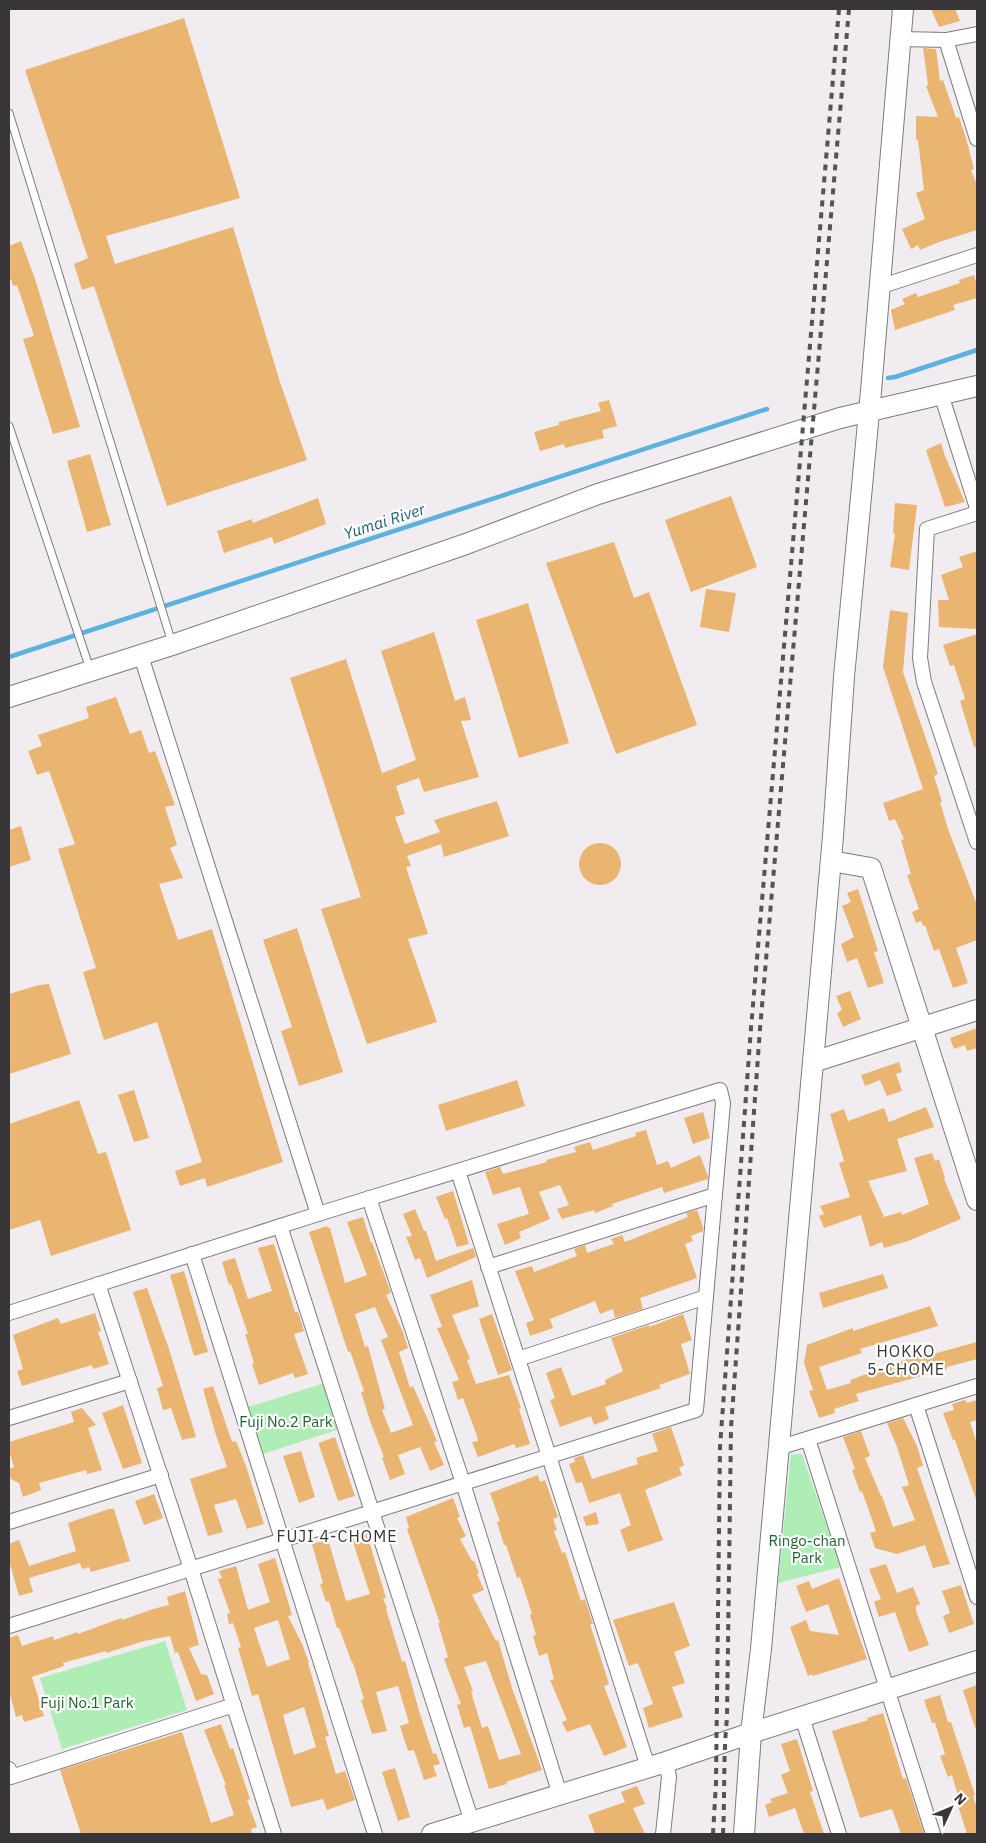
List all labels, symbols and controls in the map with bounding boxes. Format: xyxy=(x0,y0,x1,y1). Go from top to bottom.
water label: Yumai River xyxy=(341,498,428,544)
district label: HOKKO 5-CHOME xyxy=(867,1341,945,1379)
park label: Fuji No.2 Park xyxy=(239,1412,333,1431)
district label: FUJI 4-CHOME xyxy=(276,1526,398,1546)
park label: Ringo-chan Park xyxy=(769,1531,845,1567)
park label: Fuji No.1 Park xyxy=(40,1693,134,1712)
north arrow xyxy=(926,1783,976,1833)
text: N xyxy=(950,1789,970,1809)

